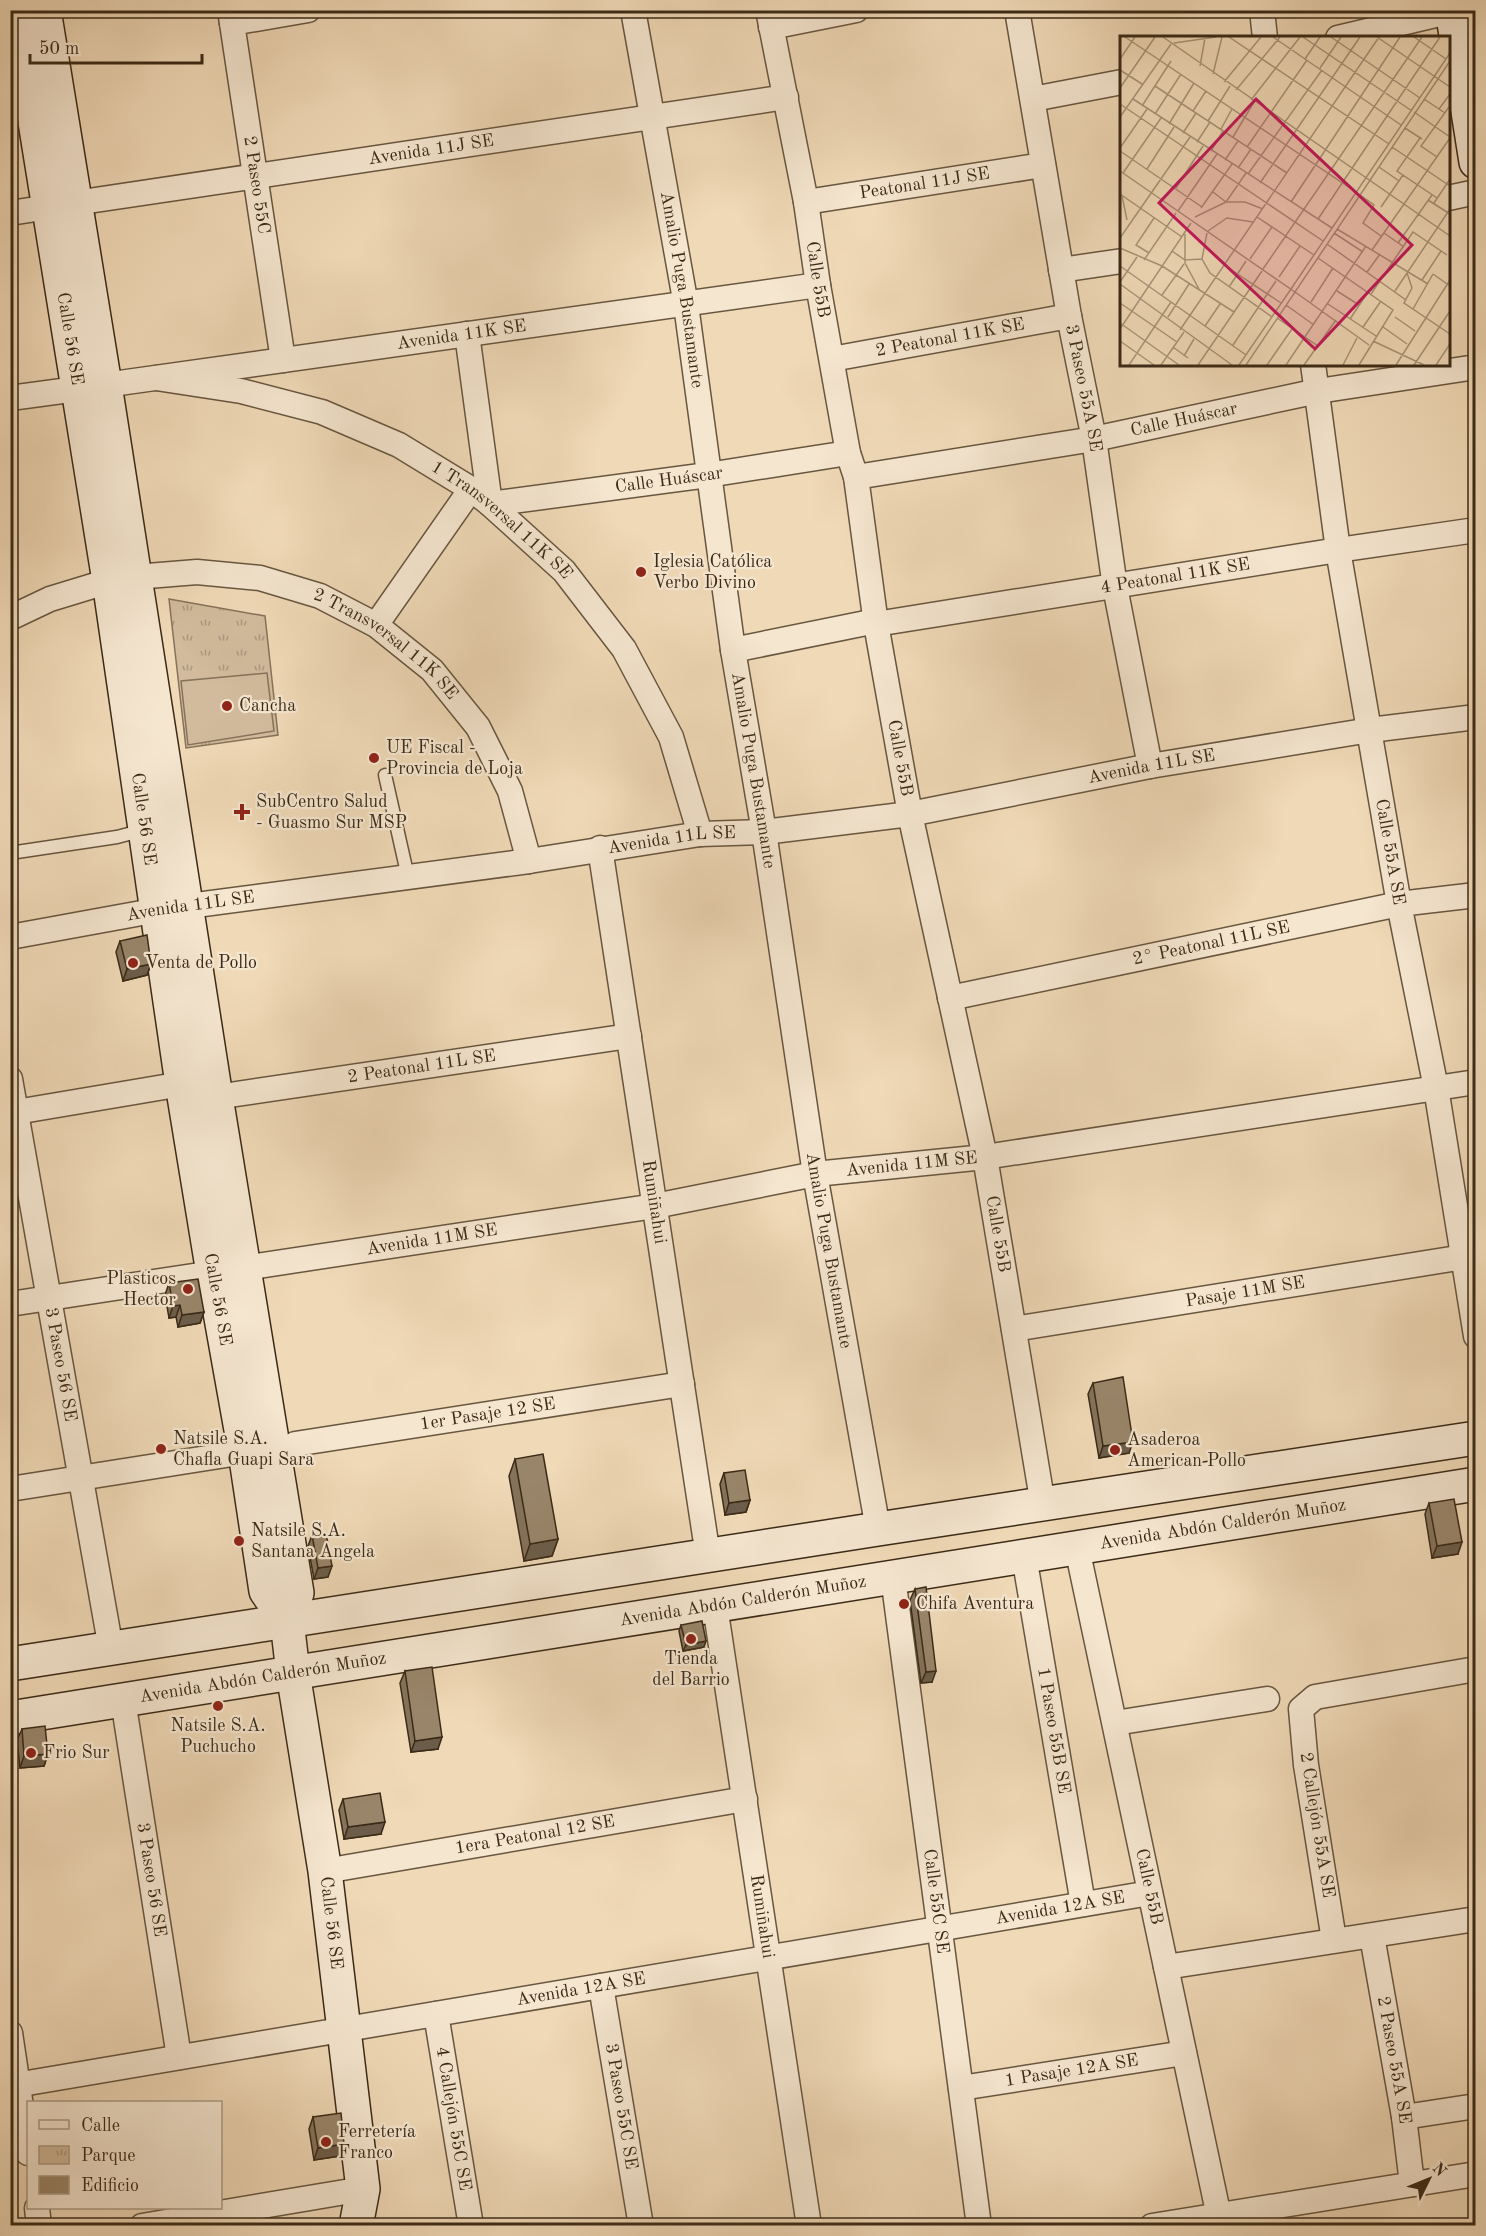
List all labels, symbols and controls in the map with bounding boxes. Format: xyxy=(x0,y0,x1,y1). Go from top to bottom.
scale bar xyxy=(30,27,202,65)
inset map xyxy=(1120,36,1450,366)
text: 50 m xyxy=(39,40,79,58)
street label: Avenida 11J SE xyxy=(367,132,495,168)
street label: 2 Paseo 55C xyxy=(240,135,273,235)
street label: Peatonal 11J SE xyxy=(858,164,991,203)
street label: Amalio Puga Bustamante xyxy=(657,190,706,389)
street label: Calle 55B xyxy=(803,240,833,319)
street label: Calle 56 SE xyxy=(54,291,86,386)
street label: 2 Peatonal 11K SE xyxy=(874,315,1026,360)
street label: Avenida 11K SE xyxy=(396,317,527,353)
street label: 3 Paseo 55A SE xyxy=(1062,323,1105,453)
street label: Calle Huáscar xyxy=(1129,399,1240,440)
street label: 1 Transversal 11K SE xyxy=(428,458,576,582)
street label: Calle Huáscar xyxy=(614,464,725,496)
place label: Iglesia Católica Verbo Divino xyxy=(653,553,772,592)
street label: 4 Peatonal 11K SE xyxy=(1099,555,1251,597)
marker: Iglesia Católica Verbo Divino xyxy=(634,565,648,579)
street label: 2 Transversal 11K SE xyxy=(311,586,461,703)
street label: Amalio Puga Bustamante xyxy=(728,671,778,870)
place label: Cancha xyxy=(239,697,296,715)
marker: Cancha xyxy=(220,699,234,713)
street label: Calle 55B xyxy=(884,718,916,798)
place label: UE Fiscal - Provincia de Loja xyxy=(386,739,523,778)
street label: Avenida 11L SE xyxy=(1086,746,1216,787)
marker: UE Fiscal - Provincia de Loja xyxy=(367,751,381,765)
street label: Calle 56 SE xyxy=(128,772,159,867)
place label: SubCentro Salud - Guasmo Sur MSP xyxy=(256,793,407,832)
street label: Calle 55A SE xyxy=(1372,797,1408,906)
marker: SubCentro Salud - Guasmo Sur MSP xyxy=(233,803,251,821)
street label: Avenida 11L SE xyxy=(606,824,736,857)
street label: Avenida 11L SE xyxy=(125,888,255,925)
street label: 2° Peatonal 11L SE xyxy=(1131,918,1291,968)
place label: Venta de Pollo xyxy=(145,954,257,972)
marker: Venta de Pollo xyxy=(126,956,140,970)
street label: 2 Peatonal 11L SE xyxy=(347,1047,497,1086)
street label: Avenida 11M SE xyxy=(845,1149,978,1180)
street label: Amalio Puga Bustamante xyxy=(803,1151,855,1350)
street label: Rumiñahui xyxy=(639,1159,669,1245)
street label: Calle 55B xyxy=(983,1194,1013,1274)
street label: Avenida 11M SE xyxy=(365,1221,499,1258)
street label: Calle 56 SE xyxy=(201,1252,235,1347)
place label: Plasticos Hector xyxy=(106,1270,177,1309)
street label: Pasaje 11M SE xyxy=(1184,1274,1306,1310)
marker: Plasticos Hector xyxy=(181,1282,195,1296)
street label: 3 Paseo 56 SE xyxy=(42,1306,80,1423)
street label: 1er Pasaje 12 SE xyxy=(419,1395,557,1434)
place label: Natsile S.A. Chafla Guapi Sara xyxy=(173,1430,314,1469)
place label: Asaderoa American Pollo xyxy=(1127,1431,1246,1470)
marker: Natsile S.A. Chafla Guapi Sara xyxy=(154,1442,168,1456)
marker: Asaderoa American Pollo xyxy=(1108,1443,1122,1457)
street label: Avenida Abdón Calderón Muñoz xyxy=(1098,1496,1347,1553)
place label: Natsile S.A. Santana Angela xyxy=(251,1522,375,1561)
marker: Natsile S.A. Santana Angela xyxy=(232,1534,246,1548)
street label: Avenida Abdón Calderón Muñoz xyxy=(618,1572,867,1630)
place label: Chifa Aventura xyxy=(916,1595,1034,1613)
marker: Chifa Aventura xyxy=(897,1597,911,1611)
marker: Tienda del Barrio xyxy=(684,1632,698,1646)
street label: Avenida Abdón Calderón Muñoz xyxy=(138,1649,387,1706)
place label: Tienda del Barrio xyxy=(652,1650,730,1689)
street label: 1 Paseo 55B SE xyxy=(1034,1666,1073,1795)
marker: Natsile S.A. Puchucho xyxy=(211,1699,225,1713)
place label: Natsile S.A. Puchucho xyxy=(171,1717,265,1756)
place label: Frio Sur xyxy=(43,1744,110,1762)
marker: Frio Sur xyxy=(24,1746,38,1760)
street label: 2 Callejón 55A SE xyxy=(1297,1751,1337,1899)
street label: 1era Peatonal 12 SE xyxy=(454,1812,616,1858)
street label: 3 Paseo 56 SE xyxy=(133,1821,169,1938)
street label: Calle 55B xyxy=(1132,1847,1166,1926)
street label: Calle 55C SE xyxy=(920,1848,952,1955)
street label: Rumiñahui xyxy=(747,1873,777,1960)
street label: Calle 56 SE xyxy=(317,1875,346,1970)
street label: Avenida 12A SE xyxy=(994,1888,1126,1928)
street label: Avenida 12A SE xyxy=(515,1970,647,2009)
street label: 2 Paseo 55A SE xyxy=(1374,1995,1414,2125)
street label: 3 Paseo 55C SE xyxy=(602,2042,640,2171)
street label: 4 Callejón 55C SE xyxy=(433,2045,474,2192)
street label: 1 Pasaje 12A SE xyxy=(1004,2051,1140,2090)
legend xyxy=(27,2101,222,2209)
text: Calle xyxy=(81,2117,120,2135)
place label: Ferretería Franco xyxy=(338,2123,416,2162)
marker: Ferretería Franco xyxy=(319,2135,333,2149)
text: Parque xyxy=(81,2147,136,2165)
north arrow xyxy=(1399,2149,1459,2209)
text: N xyxy=(1428,2160,1449,2181)
text: Edificio xyxy=(81,2177,139,2195)

